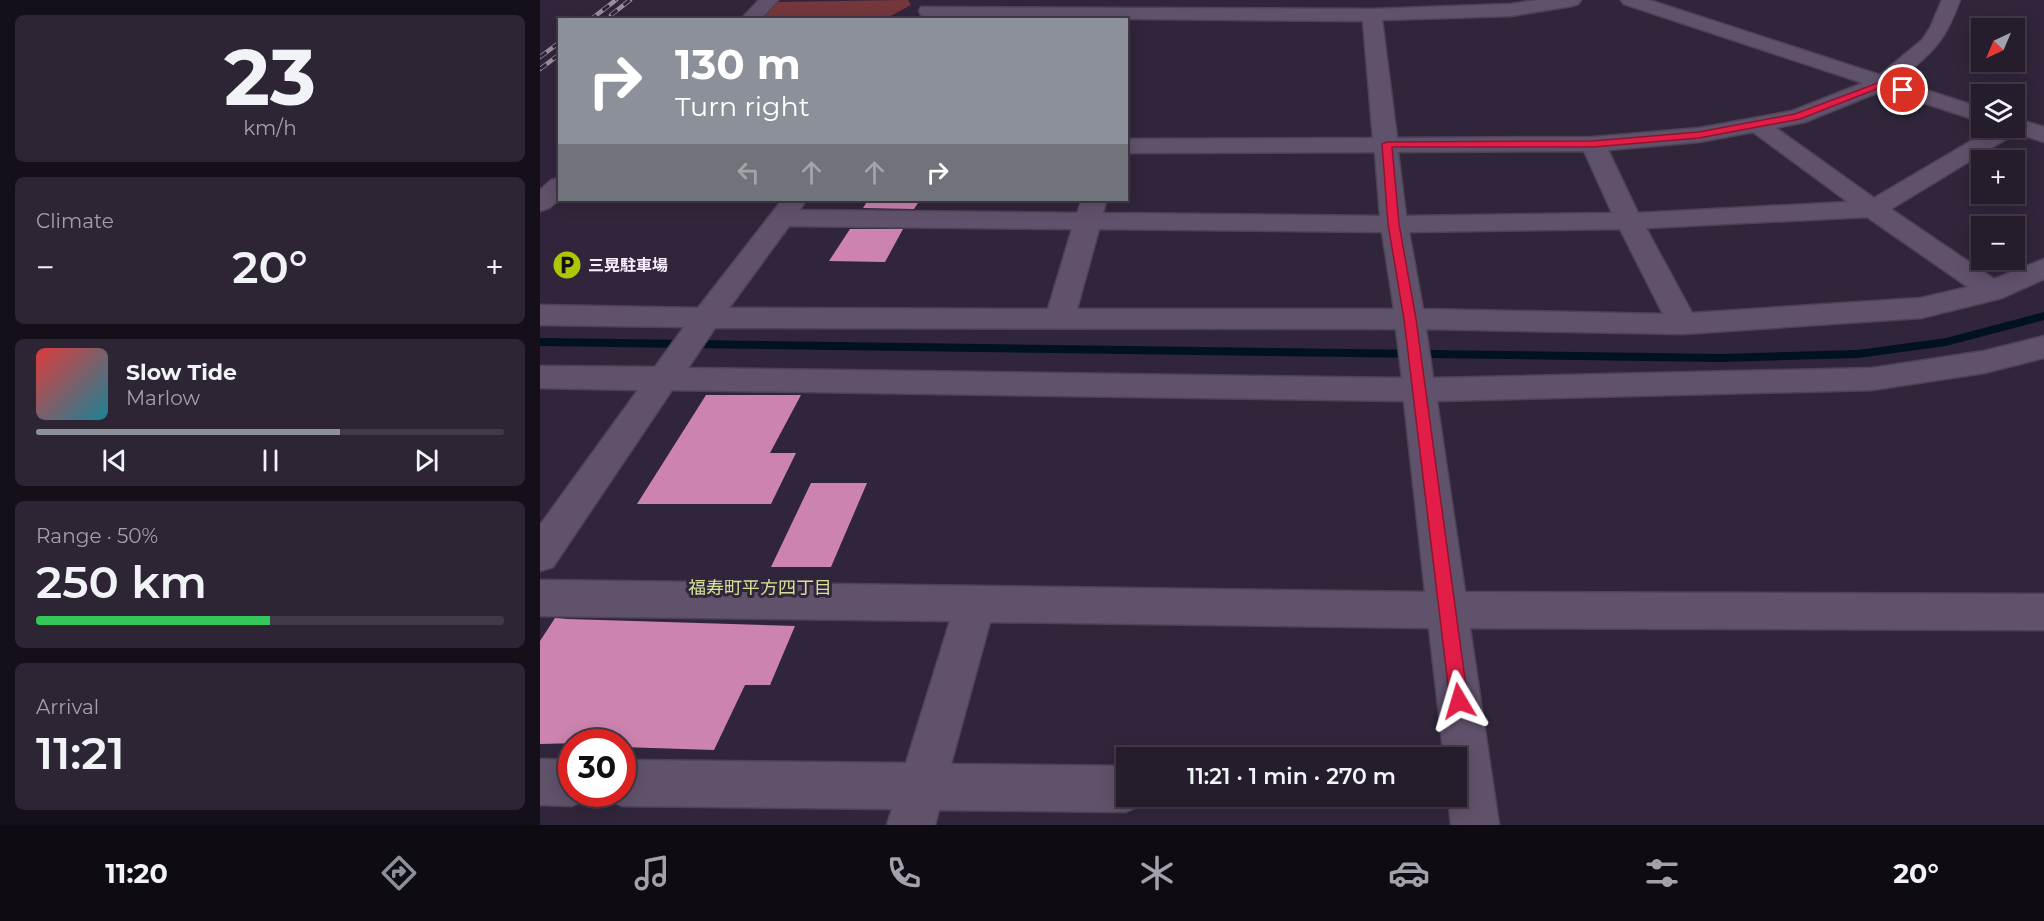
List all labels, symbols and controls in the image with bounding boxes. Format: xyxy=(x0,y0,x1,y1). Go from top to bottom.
north arrow xyxy=(1971,18,2025,72)
map controls xyxy=(1971,18,2025,270)
text: 23 xyxy=(224,29,316,125)
text: 130 m xyxy=(675,38,801,90)
icon: right xyxy=(576,42,654,120)
pin xyxy=(1877,64,1928,115)
icon: arrive xyxy=(1886,73,1919,106)
button: layers xyxy=(1971,84,2025,138)
text: Turn right xyxy=(675,90,810,123)
text: km/h xyxy=(243,116,297,140)
button: + xyxy=(1971,150,2025,204)
icon: left xyxy=(732,156,765,189)
icon: ahead xyxy=(795,156,828,189)
icon: ahead xyxy=(858,156,891,189)
icon: right xyxy=(921,156,954,189)
text: Climate xyxy=(36,209,114,233)
button: − xyxy=(1971,216,2025,270)
text: 20° xyxy=(232,239,308,294)
text: − xyxy=(36,247,55,287)
text: + xyxy=(485,247,504,287)
parking icon: 三晃駐車場 xyxy=(551,249,583,281)
place label: 三晃駐車場 xyxy=(588,256,668,275)
text: Slow Tide xyxy=(126,359,237,386)
text: Marlow xyxy=(126,386,200,410)
icon: previous xyxy=(98,444,131,477)
icon: pause xyxy=(254,444,287,477)
icon: next xyxy=(410,444,443,477)
text: Range · 50% xyxy=(36,524,158,548)
text: 250 km xyxy=(36,554,207,609)
district label: 福寿町平方四丁目 xyxy=(688,577,832,599)
position arrow xyxy=(1427,669,1491,733)
text: Arrival xyxy=(36,695,99,719)
text: 11:21 xyxy=(36,725,125,780)
speed limit sign: 30 xyxy=(558,729,636,807)
text: 11:21 · 1 min · 270 m xyxy=(1187,763,1396,790)
icon: directions xyxy=(378,852,420,894)
icon: music xyxy=(631,852,673,894)
icon: phone xyxy=(883,852,925,894)
icon: climate xyxy=(1136,852,1178,894)
icon: car xyxy=(1388,852,1430,894)
icon: filters xyxy=(1641,852,1683,894)
text: 11:20 xyxy=(105,857,168,890)
text: 20° xyxy=(1893,857,1939,890)

